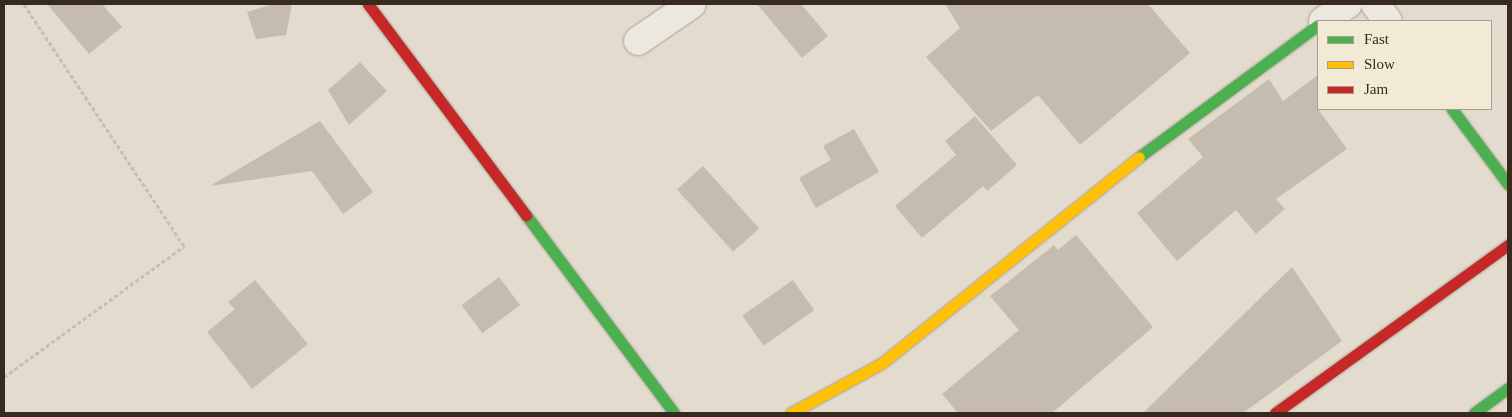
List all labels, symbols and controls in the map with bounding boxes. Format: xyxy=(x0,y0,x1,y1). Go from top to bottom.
legend xyxy=(1317,20,1492,110)
text: Fast xyxy=(1364,31,1389,47)
text: Slow xyxy=(1364,56,1395,72)
text: Jam xyxy=(1364,81,1388,97)

